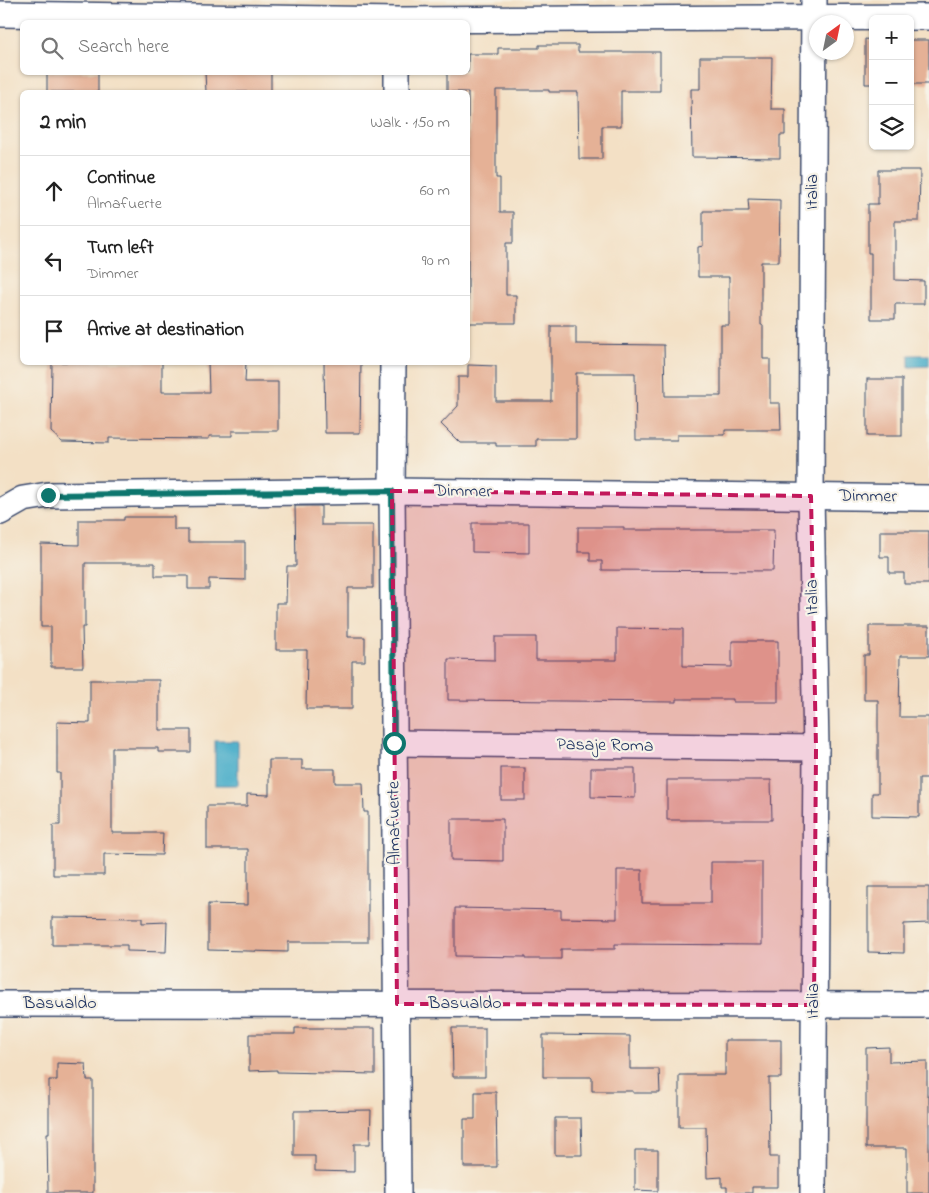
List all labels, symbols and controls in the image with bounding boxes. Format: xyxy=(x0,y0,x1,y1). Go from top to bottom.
north arrow xyxy=(809,15,854,60)
map controls xyxy=(869,15,914,150)
button: + xyxy=(869,15,914,60)
search box xyxy=(20,20,470,75)
icon: search xyxy=(38,34,66,62)
text: Search here xyxy=(78,34,169,61)
button: − xyxy=(869,60,914,105)
button: layers xyxy=(869,105,914,150)
text: 2 min xyxy=(40,108,86,138)
text: Walk · 150 m xyxy=(370,111,450,135)
text: Continue xyxy=(87,165,155,192)
street label: Italia xyxy=(800,174,826,210)
icon: ahead xyxy=(40,177,68,205)
text: 60 m xyxy=(420,179,450,203)
text: Almafuerte xyxy=(87,192,162,216)
text: Turn left xyxy=(87,235,154,262)
icon: left xyxy=(40,247,68,275)
text: 90 m xyxy=(422,249,450,273)
text: Dimmer xyxy=(87,262,139,286)
icon: arrive xyxy=(40,317,68,345)
text: Arrive at destination xyxy=(87,317,244,344)
street label: Dimmer xyxy=(433,478,493,506)
street label: Dimmer xyxy=(838,483,898,511)
route end xyxy=(37,484,60,507)
street label: Italia xyxy=(800,579,826,615)
route start xyxy=(383,732,406,755)
street label: Pasaje Roma xyxy=(556,732,654,760)
street label: Almafuerte xyxy=(381,780,409,865)
street label: Italia xyxy=(801,983,827,1019)
street label: Basualdo xyxy=(22,991,97,1017)
street label: Basualdo xyxy=(427,991,502,1017)

